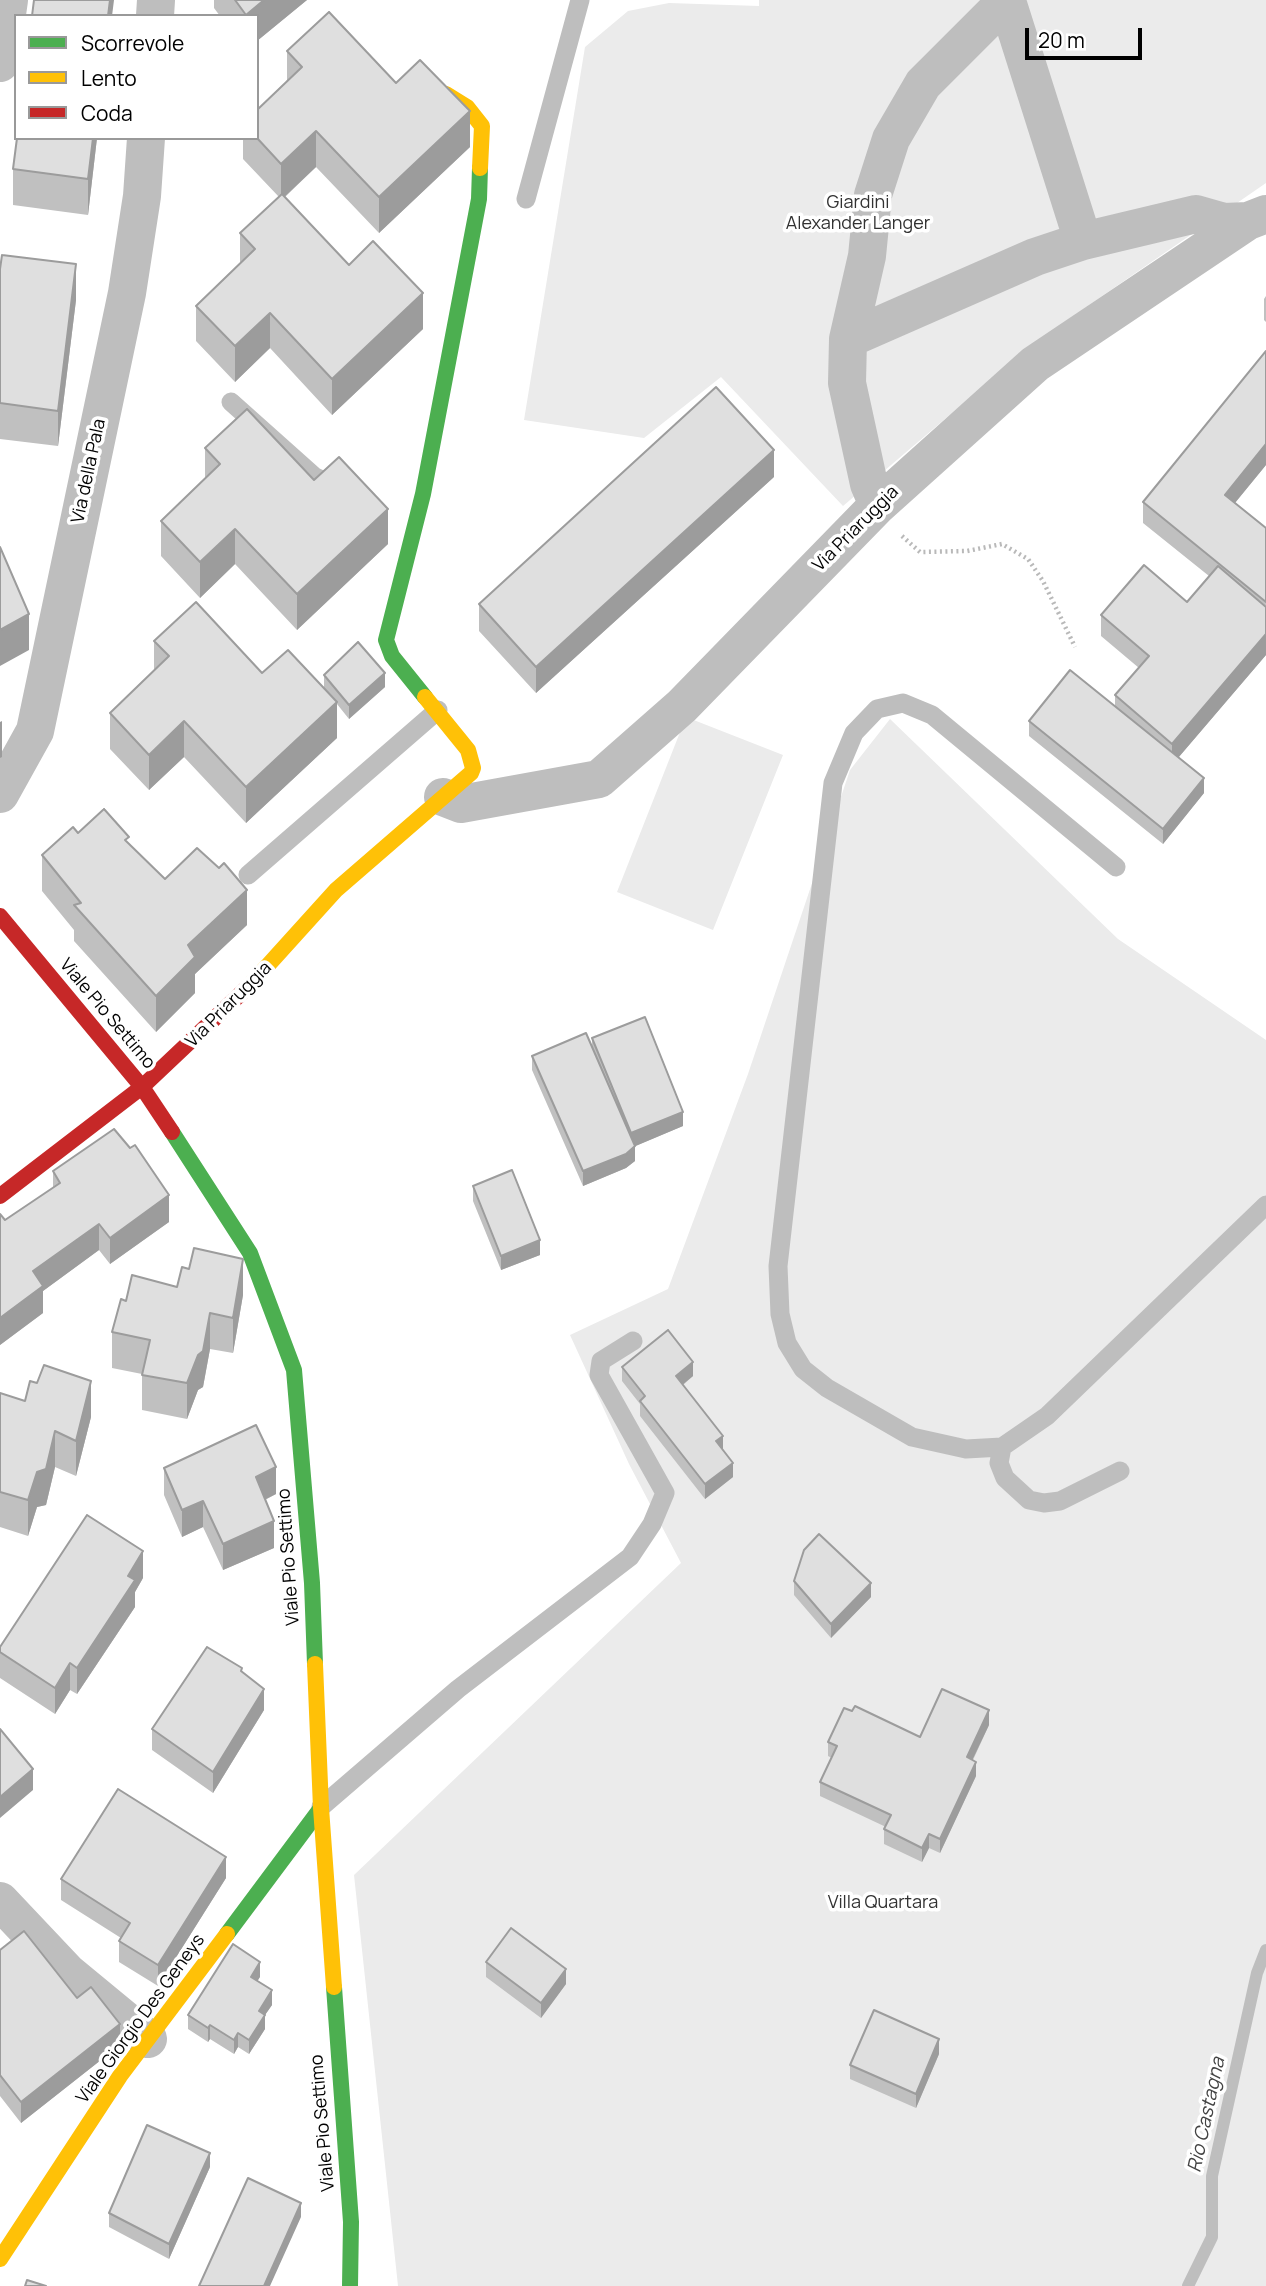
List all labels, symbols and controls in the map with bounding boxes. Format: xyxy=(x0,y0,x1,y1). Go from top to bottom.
legend xyxy=(14,14,259,140)
scale bar xyxy=(1028,14,1145,58)
text: 20 m xyxy=(1038,26,1085,54)
text: Scorrevole xyxy=(81,29,184,57)
text: Lento xyxy=(81,64,137,92)
text: Coda xyxy=(81,99,133,127)
park label: Giardini Alexander Langer xyxy=(786,192,930,234)
street label: Via della Pala xyxy=(67,417,111,525)
street label: Via Priaruggia xyxy=(809,482,903,576)
street label: Viale Pio Settimo xyxy=(55,954,159,1074)
street label: Via Priaruggia xyxy=(182,958,276,1052)
street label: Viale Pio Settimo xyxy=(273,1488,305,1626)
park label: Villa Quartara xyxy=(828,1892,938,1914)
street label: Viale Giorgio Des Geneys xyxy=(72,1930,210,2108)
street label: Viale Pio Settimo xyxy=(306,2054,340,2192)
water label: Rio Castagna xyxy=(1184,2055,1230,2175)

